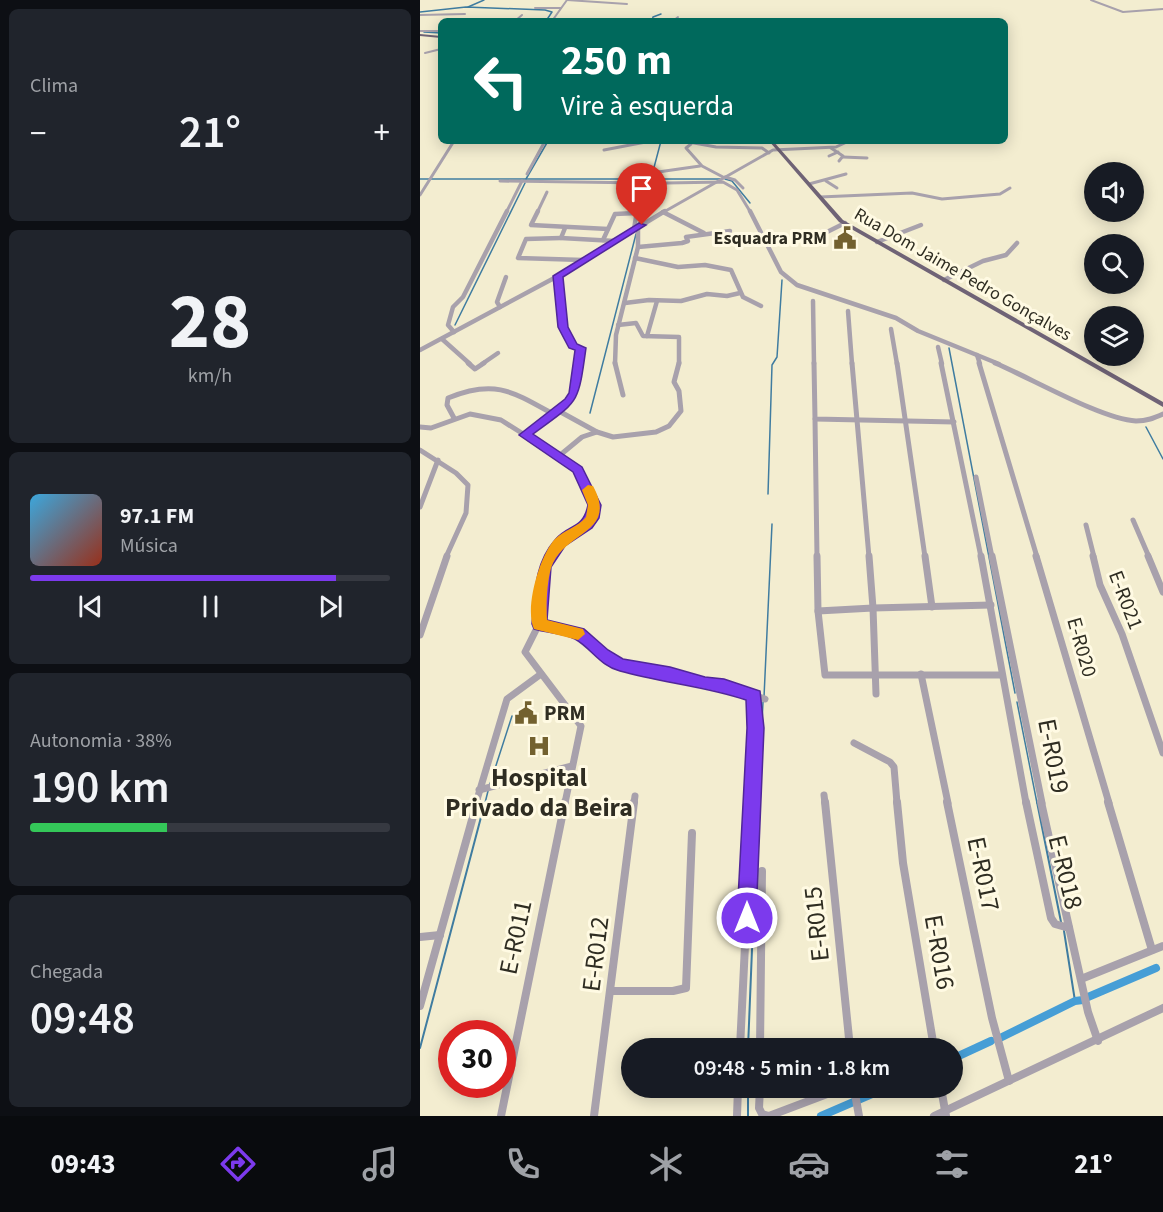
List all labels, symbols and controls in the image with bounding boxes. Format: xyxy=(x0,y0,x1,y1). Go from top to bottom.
text: 250 m xyxy=(561,31,672,91)
icon: left xyxy=(462,42,540,120)
text: Clima xyxy=(30,72,78,100)
text: Vire à esquerda xyxy=(561,87,734,126)
text: 21° xyxy=(179,101,241,165)
text: − xyxy=(30,110,46,157)
text: + xyxy=(374,110,390,157)
map controls xyxy=(1084,162,1144,366)
button: sound xyxy=(1084,162,1144,222)
pin xyxy=(616,163,667,225)
icon: arrive xyxy=(625,172,658,205)
street label: Rua Dom Jaime Pedro Gonçalves xyxy=(850,202,1076,347)
public building icon: Esquadra PRM xyxy=(832,225,858,251)
place label: Esquadra PRM xyxy=(714,226,827,251)
button: search xyxy=(1084,234,1144,294)
text: 28 xyxy=(169,267,251,378)
button: layers xyxy=(1084,306,1144,366)
text: km/h xyxy=(188,362,232,390)
text: 97.1 FM xyxy=(120,500,194,532)
text: Música xyxy=(120,532,178,560)
street label: E-R021 xyxy=(1101,566,1151,634)
icon: previous xyxy=(74,590,107,623)
icon: pause xyxy=(194,590,227,623)
icon: next xyxy=(314,590,347,623)
street label: E-R020 xyxy=(1059,614,1105,680)
place label: PRM xyxy=(544,698,585,728)
public building icon: PRM xyxy=(513,700,539,726)
street label: E-R019 xyxy=(1028,716,1079,797)
text: Autonomia · 38% xyxy=(30,727,172,755)
hospital icon: Hospital Privado da Beira xyxy=(526,733,552,759)
text: 190 km xyxy=(30,756,170,820)
place label: Hospital Privado da Beira xyxy=(445,759,633,826)
street label: E-R018 xyxy=(1038,831,1093,913)
street label: E-R017 xyxy=(958,833,1009,915)
street label: E-R015 xyxy=(794,885,839,963)
position arrow xyxy=(715,886,779,950)
street label: E-R011 xyxy=(490,896,541,978)
street label: E-R016 xyxy=(915,912,964,992)
street label: E-R012 xyxy=(573,914,618,994)
text: Chegada xyxy=(30,958,103,986)
text: 09:48 xyxy=(30,987,135,1051)
speed limit sign: 30 xyxy=(438,1020,516,1098)
text: 09:48 · 5 min · 1.8 km xyxy=(694,1052,890,1084)
icon: directions xyxy=(217,1143,259,1185)
icon: music xyxy=(359,1143,401,1185)
icon: phone xyxy=(502,1143,544,1185)
icon: climate xyxy=(645,1143,687,1185)
icon: car xyxy=(788,1143,830,1185)
icon: filters xyxy=(931,1143,973,1185)
text: 09:43 xyxy=(50,1145,116,1184)
text: 21° xyxy=(1074,1145,1113,1184)

